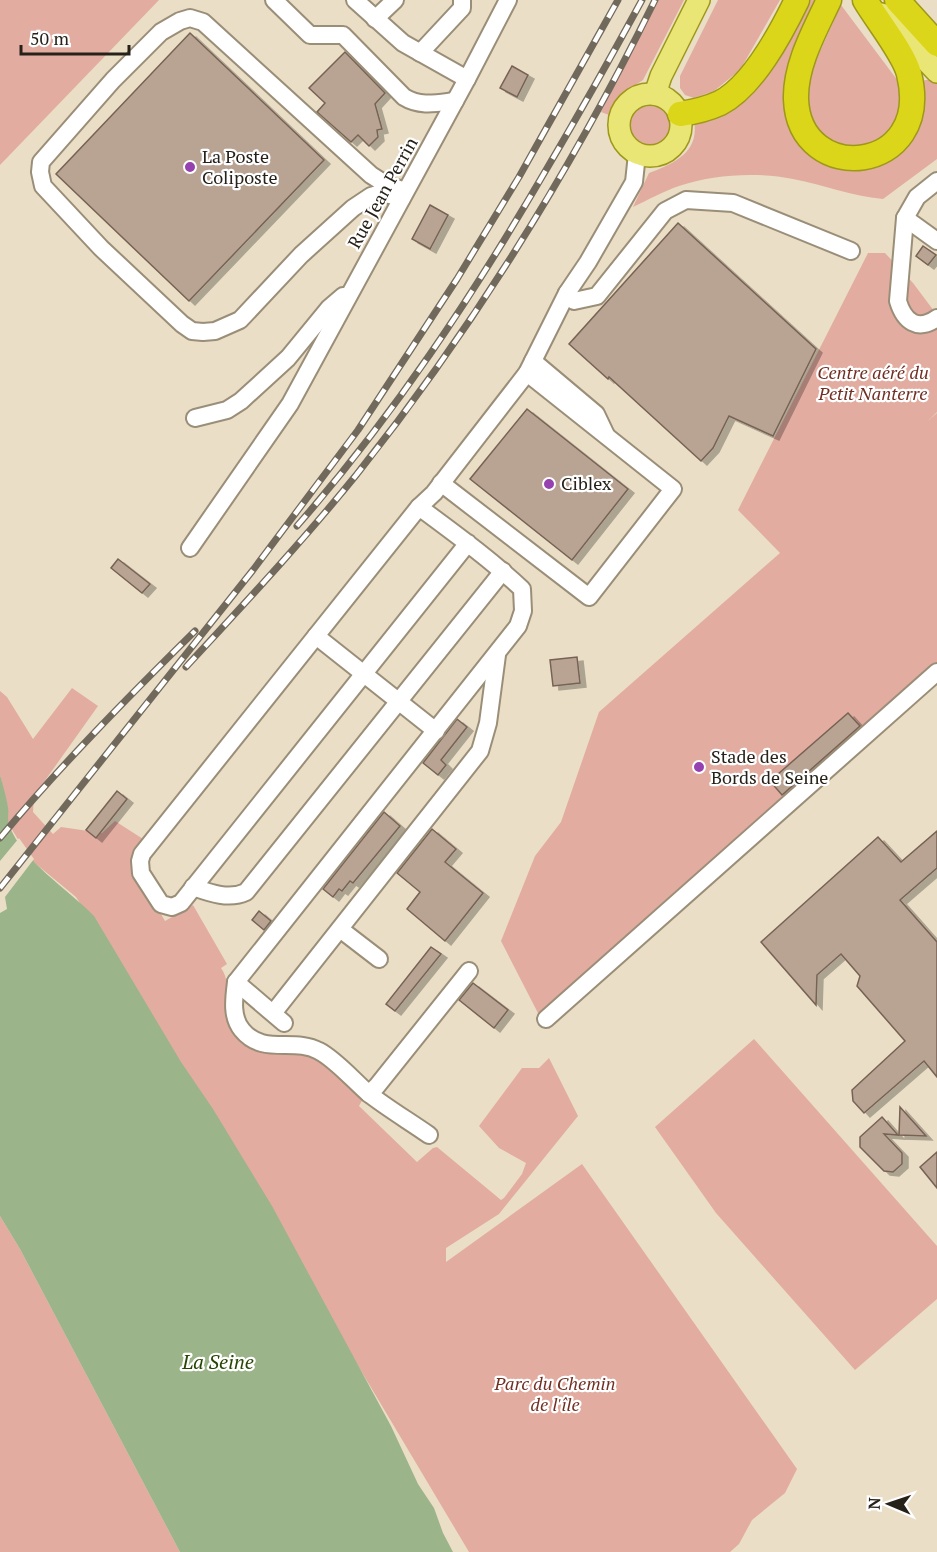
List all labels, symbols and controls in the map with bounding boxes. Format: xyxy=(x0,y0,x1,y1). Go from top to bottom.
scale bar xyxy=(21,18,129,56)
text: 50 m xyxy=(30,26,70,50)
street label: Rue Jean Perrin xyxy=(342,132,423,252)
place label: La Poste Coliposte xyxy=(202,144,278,189)
marker: La Poste Coliposte xyxy=(183,160,197,174)
park label: Centre aéré du Petit Nanterre xyxy=(817,360,929,405)
place label: Ciblex xyxy=(561,471,612,495)
marker: Ciblex xyxy=(542,477,556,491)
place label: Stade des Bords de Seine xyxy=(711,744,828,789)
marker: Stade des Bords de Seine xyxy=(692,760,706,774)
water label: La Seine xyxy=(181,1348,254,1375)
park label: Parc du Chemin de l'île xyxy=(493,1371,616,1416)
north arrow xyxy=(859,1474,919,1534)
text: N xyxy=(863,1497,885,1510)

